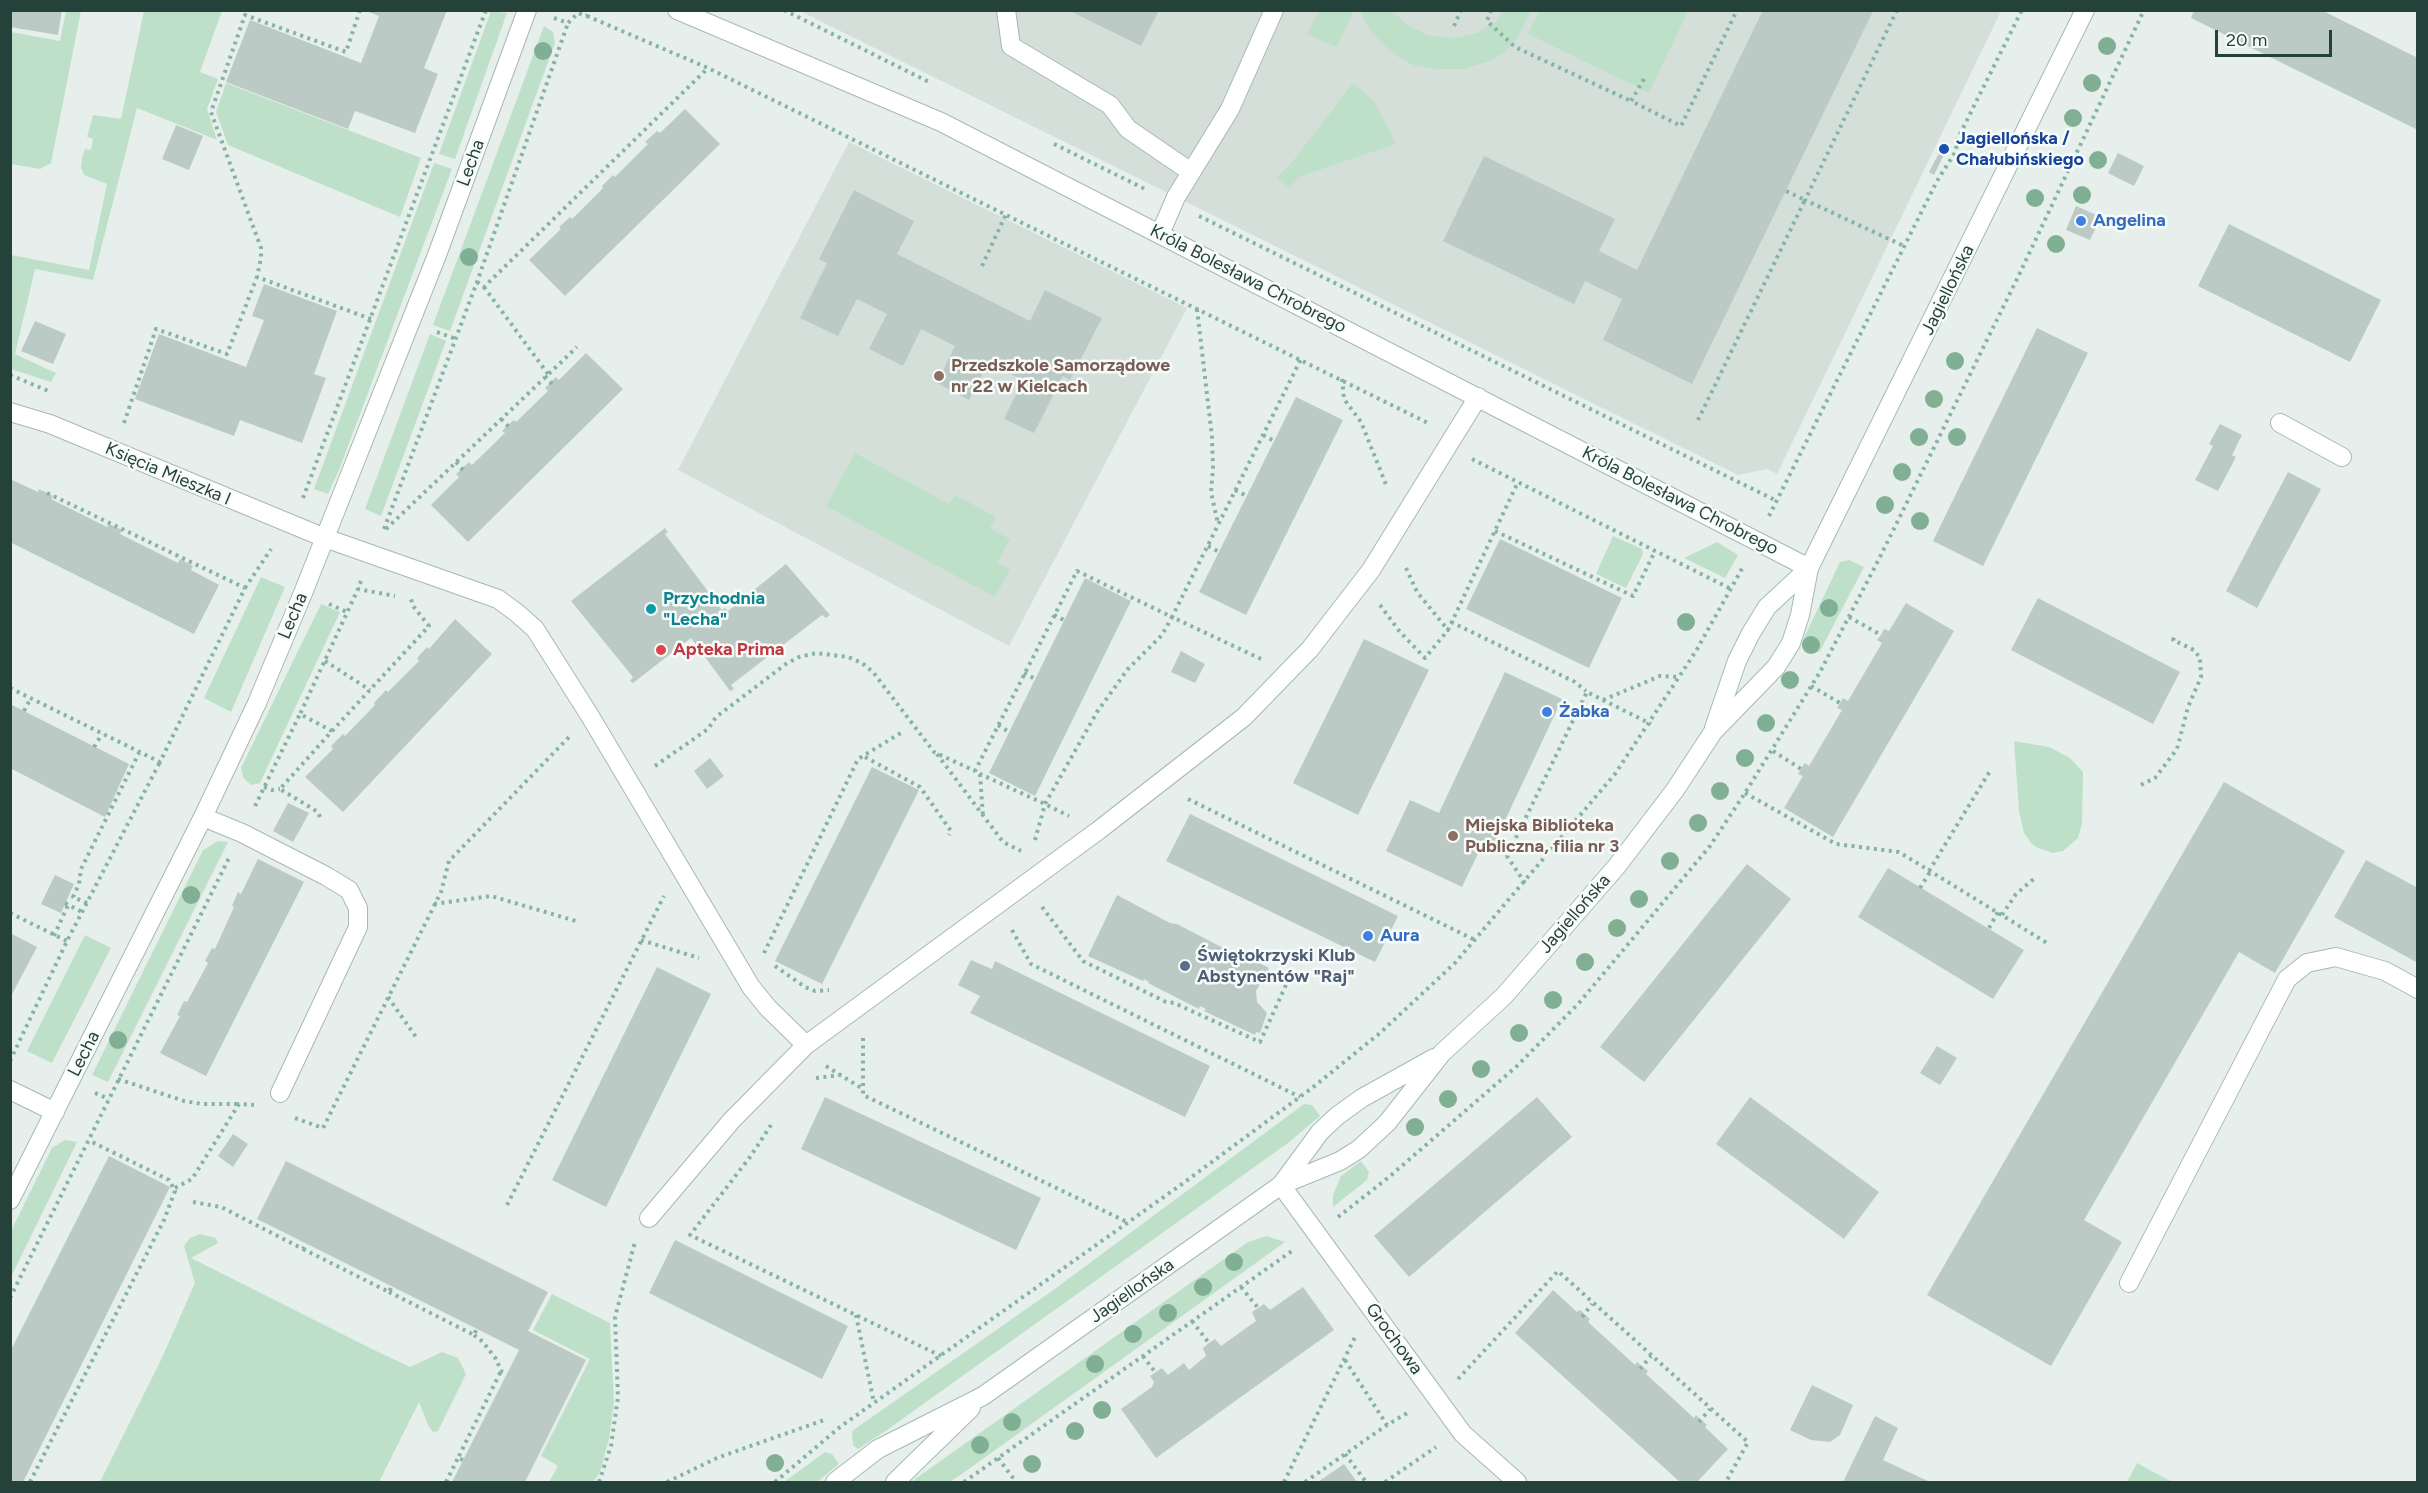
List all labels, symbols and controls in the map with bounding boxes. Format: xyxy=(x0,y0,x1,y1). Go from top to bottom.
scale bar xyxy=(2218,18,2335,56)
text: 20 m xyxy=(2226,29,2267,51)
place label: Jagiellońska / Chałubińskiego xyxy=(1956,128,2084,170)
street label: Lecha xyxy=(453,137,489,189)
marker: Jagiellońska / Chałubińskiego xyxy=(1937,142,1951,156)
place label: Angelina xyxy=(2093,210,2166,232)
marker: Angelina xyxy=(2074,214,2088,228)
street label: Króla Bolesława Chrobrego xyxy=(1146,220,1350,338)
street label: Jagiellońska xyxy=(1917,241,1979,339)
place label: Przedszkole Samorządowe nr 22 w Kielcach xyxy=(951,355,1170,398)
marker: Przedszkole Samorządowe nr 22 w Kielcach xyxy=(932,369,946,383)
street label: Księcia Mieszka I xyxy=(102,438,234,510)
street label: Króla Bolesława Chrobrego xyxy=(1578,442,1782,560)
place label: Przychodnia "Lecha" xyxy=(663,588,765,630)
street label: Lecha xyxy=(274,590,312,642)
marker: Przychodnia "Lecha" xyxy=(644,602,658,616)
place label: Apteka Prima xyxy=(673,639,784,661)
marker: Apteka Prima xyxy=(654,643,668,657)
place label: Żabka xyxy=(1559,701,1610,723)
marker: Żabka xyxy=(1540,705,1554,719)
place label: Miejska Biblioteka Publiczna, filia nr 3 xyxy=(1465,815,1619,858)
marker: Miejska Biblioteka Publiczna, filia nr 3 xyxy=(1446,829,1460,843)
street label: Jagiellońska xyxy=(1535,870,1615,958)
place label: Aura xyxy=(1380,925,1419,947)
marker: Aura xyxy=(1361,929,1375,943)
place label: Świętokrzyski Klub Abstynentów "Raj" xyxy=(1197,945,1355,988)
marker: Świętokrzyski Klub Abstynentów "Raj" xyxy=(1178,959,1192,973)
street label: Lecha xyxy=(63,1028,105,1080)
street label: Jagiellońska xyxy=(1086,1254,1178,1328)
street label: Grochowa xyxy=(1361,1299,1427,1379)

